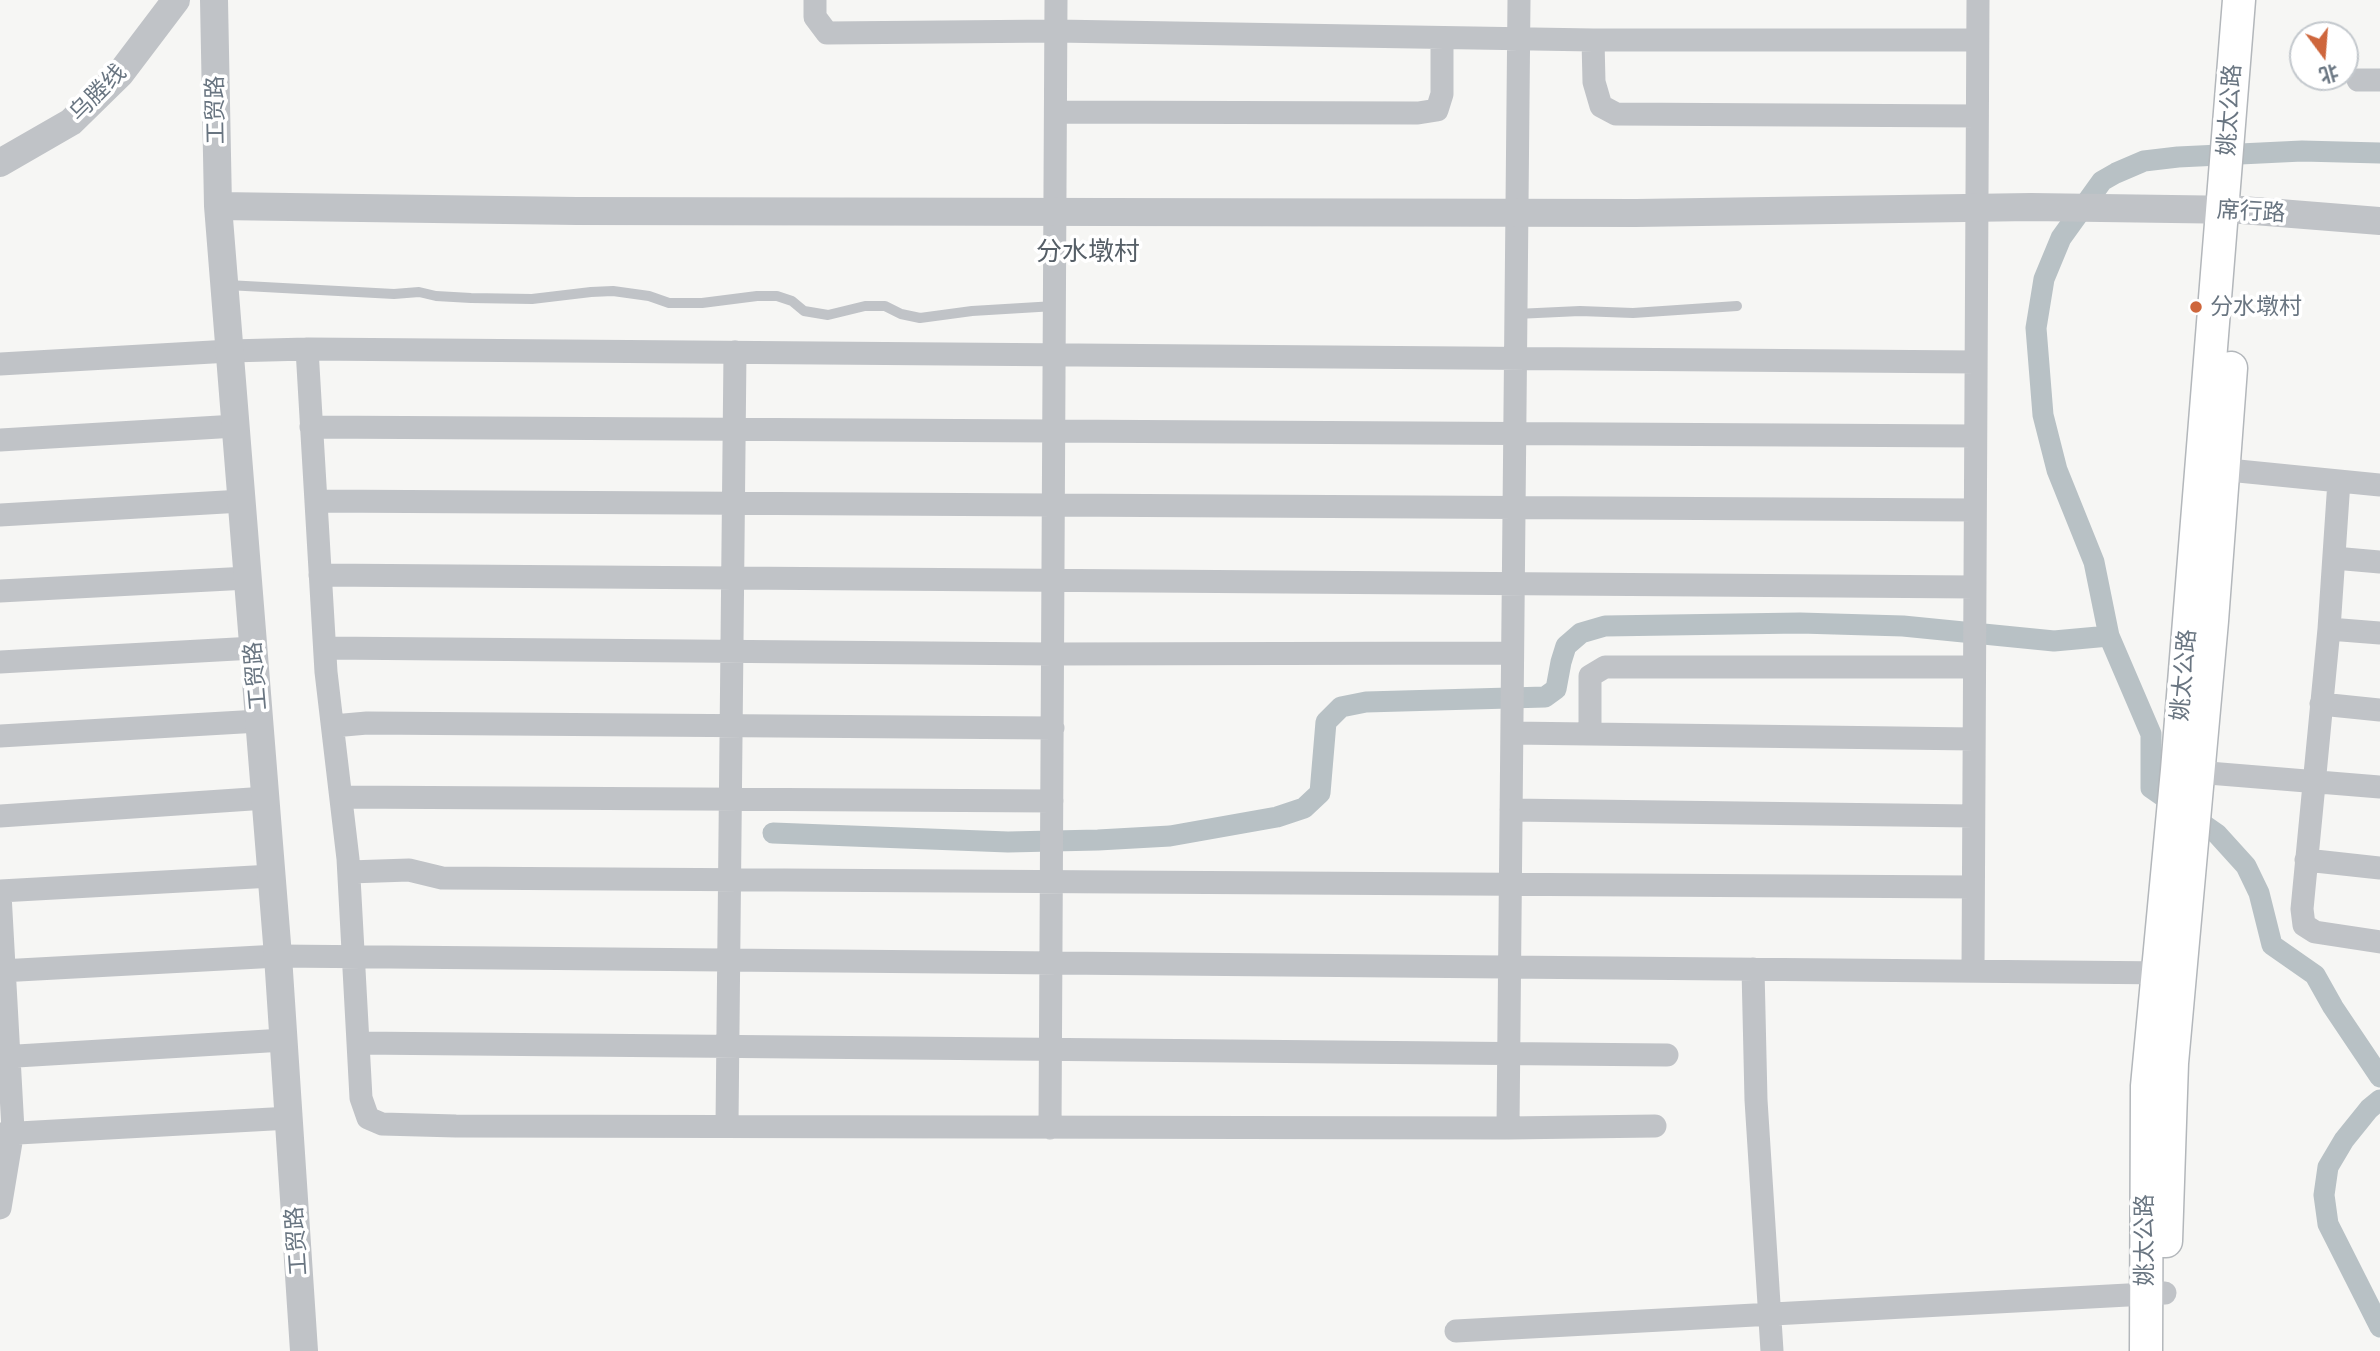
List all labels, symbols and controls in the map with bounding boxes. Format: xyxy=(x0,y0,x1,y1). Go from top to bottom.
north arrow xyxy=(2289,21,2359,91)
street label: 乌塍线 xyxy=(64,59,132,127)
text: 北 xyxy=(2317,61,2341,87)
street label: 姚太公路 xyxy=(2213,63,2247,157)
street label: 工贸路 xyxy=(202,75,230,145)
street label: 席行路 xyxy=(2216,196,2286,228)
district label: 分水墩村 xyxy=(1036,236,1140,268)
place label: 分水墩村 xyxy=(2210,293,2302,321)
marker: 分水墩村 xyxy=(2188,299,2204,315)
street label: 姚太公路 xyxy=(2166,628,2202,722)
street label: 工贸路 xyxy=(239,640,273,712)
street label: 姚太公路 xyxy=(2131,1194,2159,1286)
street label: 工贸路 xyxy=(281,1206,313,1276)

